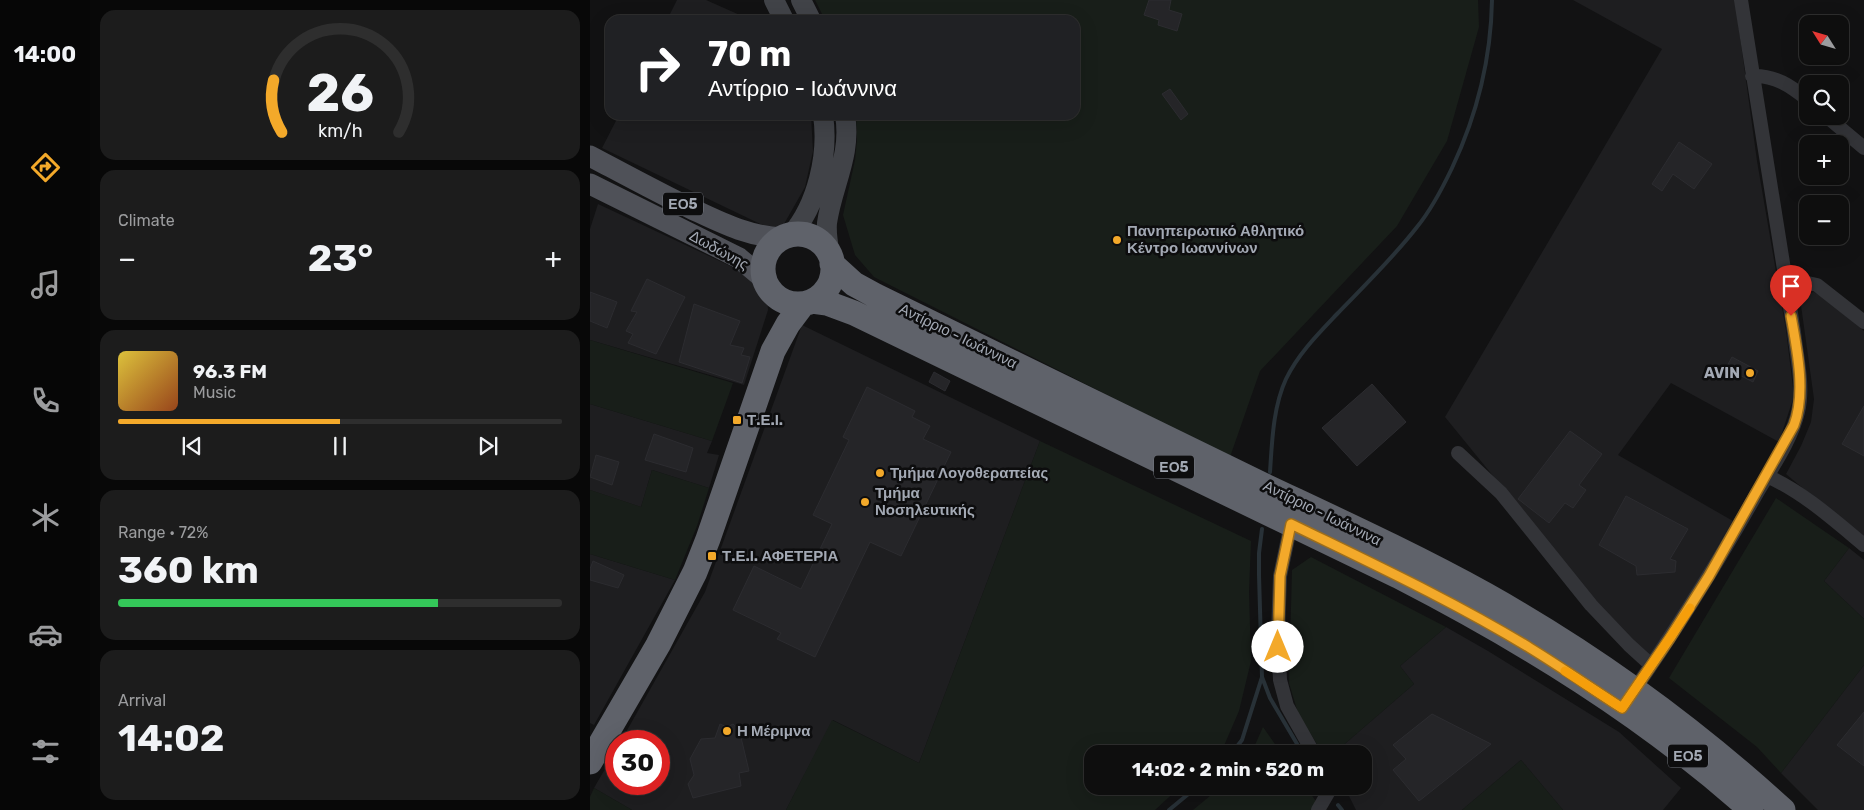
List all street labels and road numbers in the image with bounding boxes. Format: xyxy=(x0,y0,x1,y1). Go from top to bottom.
road number: ΕΟ5 xyxy=(663,192,703,215)
street label: Δωδώνης xyxy=(686,226,752,274)
street label: Αντίρριο - Ιωάννινα xyxy=(896,300,1020,372)
road number: ΕΟ5 xyxy=(1154,456,1194,478)
street label: Αντίρριο - Ιωάννινα xyxy=(1260,477,1384,549)
road number: ΕΟ5 xyxy=(1668,744,1708,768)

